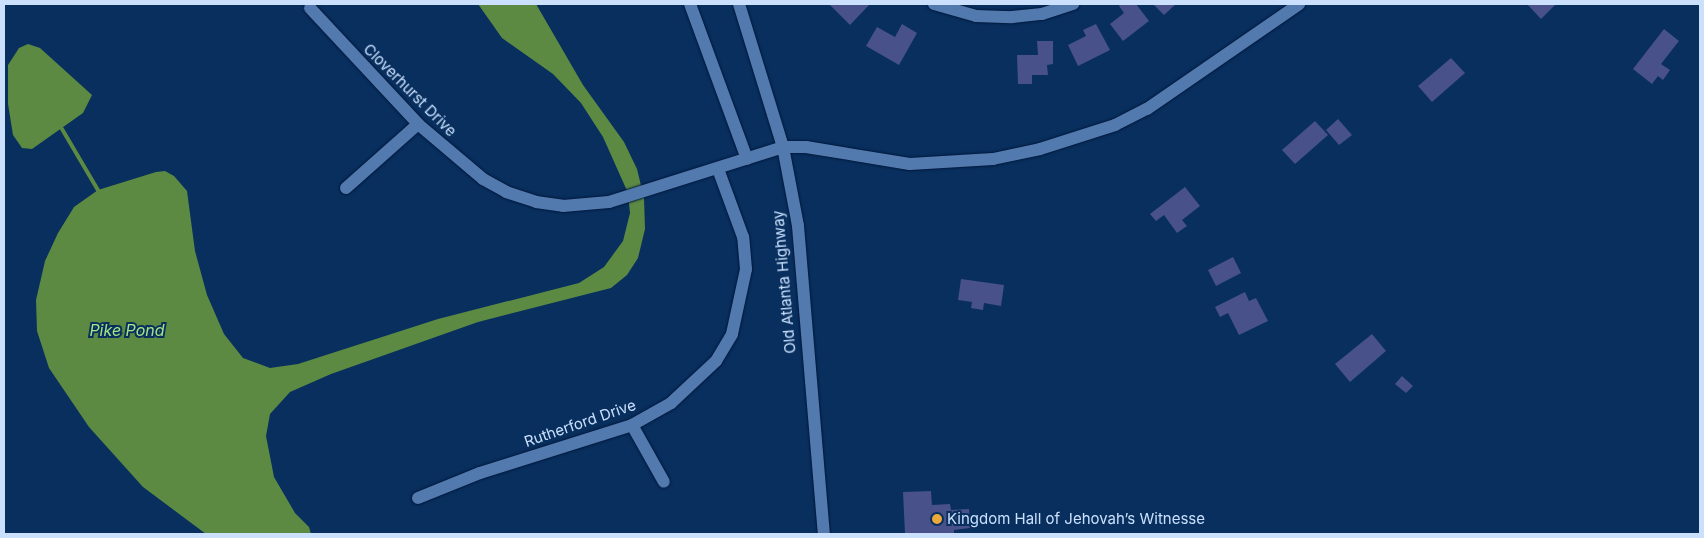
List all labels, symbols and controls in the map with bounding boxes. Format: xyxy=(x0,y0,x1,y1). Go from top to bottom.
street label: Cloverhurst Drive xyxy=(360,40,460,140)
street label: Old Atlanta Highway xyxy=(769,210,799,354)
water label: Pike Pond xyxy=(89,320,165,340)
street label: Rutherford Drive xyxy=(522,395,638,451)
place label: Kingdom Hall of Jehovah’s Witnesse xyxy=(947,510,1205,528)
marker: Kingdom Hall of Jehovah’s Witnesse xyxy=(931,513,943,525)

